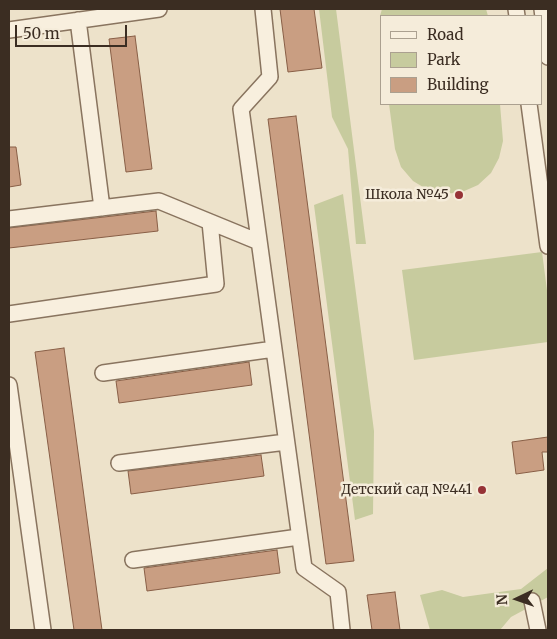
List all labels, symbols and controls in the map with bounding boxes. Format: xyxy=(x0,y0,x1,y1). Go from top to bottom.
scale bar xyxy=(18,15,130,47)
legend xyxy=(380,15,542,105)
text: 50 m xyxy=(23,24,60,43)
text: Road xyxy=(427,25,463,44)
text: Park xyxy=(427,50,460,69)
text: Building xyxy=(427,75,489,94)
place label: Школа №45 xyxy=(365,187,449,203)
marker: Школа №45 xyxy=(453,189,465,201)
place label: Детский сад №441 xyxy=(341,482,472,498)
marker: Детский сад №441 xyxy=(476,484,488,496)
north arrow xyxy=(492,574,542,624)
text: N xyxy=(493,594,511,606)

